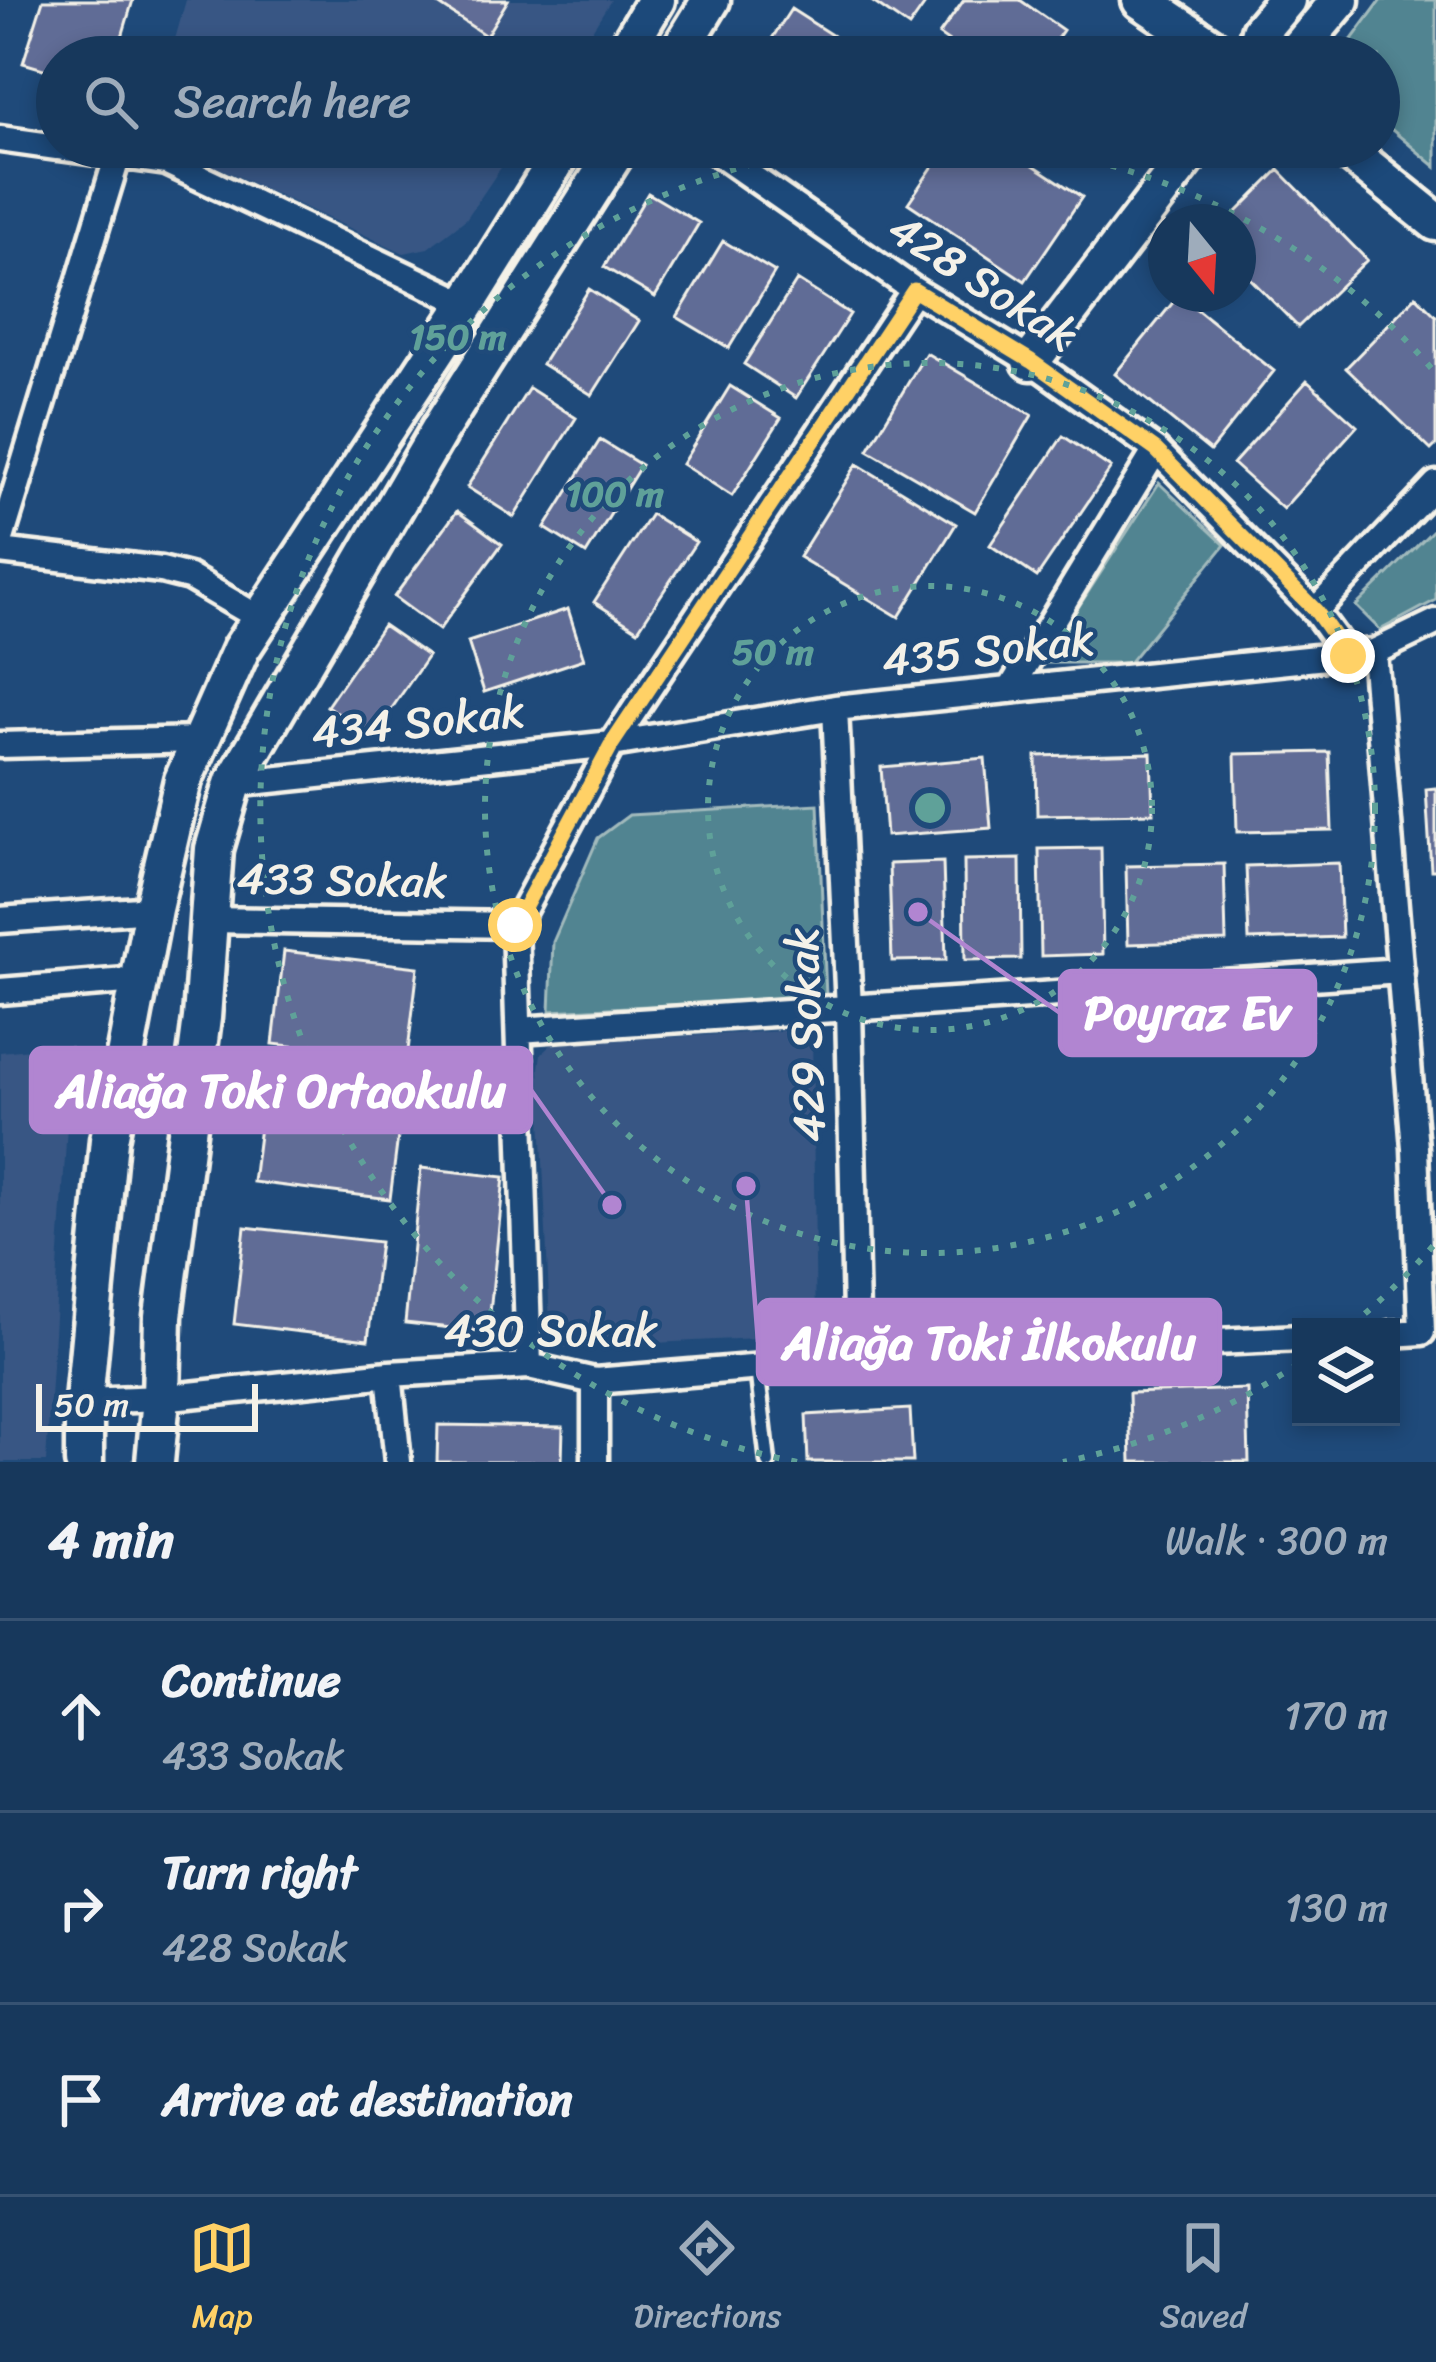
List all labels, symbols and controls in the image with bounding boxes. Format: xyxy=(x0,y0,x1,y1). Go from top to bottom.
search box xyxy=(36,36,1400,168)
text: Search here xyxy=(174,62,411,142)
icon: search xyxy=(78,69,144,135)
street label: 428 Sokak xyxy=(871,190,1095,374)
north arrow xyxy=(1148,204,1256,312)
text: 150 m xyxy=(409,305,507,369)
text: 100 m xyxy=(566,462,664,526)
street label: 435 Sokak xyxy=(878,599,1098,701)
text: 50 m xyxy=(732,620,814,684)
route end xyxy=(1321,629,1375,683)
street label: 434 Sokak xyxy=(307,671,529,773)
centre of rings xyxy=(909,787,951,829)
street label: 433 Sokak xyxy=(236,838,448,922)
route start xyxy=(488,898,542,952)
street label: 429 Sokak xyxy=(762,926,850,1144)
text: Poyraz Ev xyxy=(1084,970,1293,1055)
callout: Poyraz Ev xyxy=(1060,971,1315,1055)
callout: Aliağa Toki Ortaokulu xyxy=(31,1048,531,1132)
text: Aliağa Toki Ortaokulu xyxy=(54,1048,507,1133)
street label: 430 Sokak xyxy=(444,1291,658,1371)
callout: Aliağa Toki İlkokulu xyxy=(758,1300,1220,1384)
text: Aliağa Toki İlkokulu xyxy=(780,1300,1196,1385)
map controls xyxy=(1292,1318,1400,1426)
button: layers xyxy=(1292,1318,1400,1426)
text: 50 m xyxy=(54,1376,129,1434)
scale bar xyxy=(36,1378,258,1431)
text: 4 min xyxy=(48,1495,174,1585)
text: Walk · 300 m xyxy=(1165,1506,1388,1575)
text: Continue xyxy=(162,1641,341,1721)
text: 170 m xyxy=(1284,1681,1388,1750)
icon: ahead xyxy=(48,1683,114,1749)
text: 433 Sokak xyxy=(162,1721,345,1790)
text: Turn right xyxy=(162,1833,357,1913)
text: 130 m xyxy=(1285,1873,1388,1942)
icon: right xyxy=(48,1875,114,1941)
text: 428 Sokak xyxy=(162,1913,348,1982)
text: Arrive at destination xyxy=(162,2060,572,2140)
icon: arrive xyxy=(48,2067,114,2133)
tab: Map xyxy=(189,2215,255,2345)
tab: Directions xyxy=(634,2215,781,2345)
tab: Saved xyxy=(1160,2215,1247,2345)

